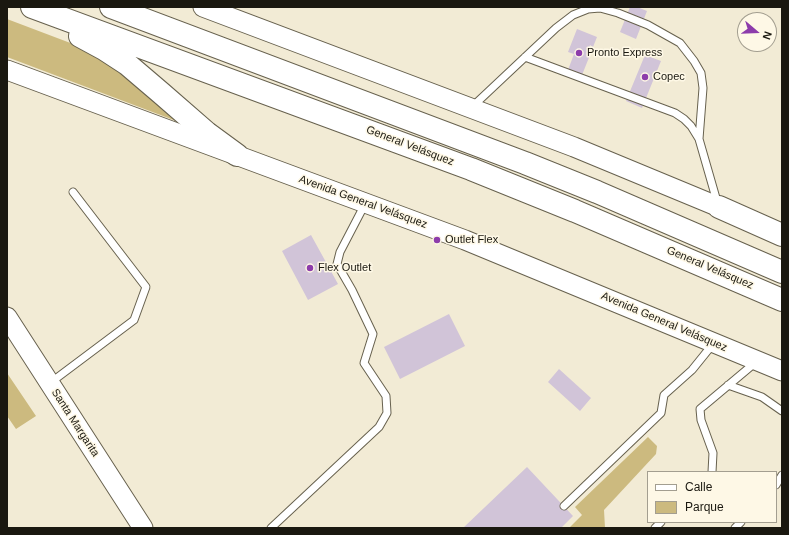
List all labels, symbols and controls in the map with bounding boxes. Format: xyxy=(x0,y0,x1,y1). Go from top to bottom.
north arrow xyxy=(737,12,777,52)
text: N xyxy=(760,30,774,41)
place label: Pronto Express xyxy=(587,46,662,60)
marker: Pronto Express xyxy=(574,48,584,58)
place label: Copec xyxy=(653,70,685,84)
marker: Copec xyxy=(640,72,650,82)
street label: General Velásquez xyxy=(364,123,456,169)
street label: Avenida General Velásquez xyxy=(297,173,429,231)
place label: Outlet Flex xyxy=(445,233,498,247)
marker: Outlet Flex xyxy=(432,235,442,245)
street label: General Velásquez xyxy=(665,244,755,292)
place label: Flex Outlet xyxy=(318,261,371,275)
marker: Flex Outlet xyxy=(305,263,315,273)
street label: Avenida General Velásquez xyxy=(599,289,729,355)
street label: Santa Margarita xyxy=(48,387,102,459)
legend xyxy=(647,471,777,523)
text: Calle xyxy=(685,480,712,494)
text: Parque xyxy=(685,500,724,514)

